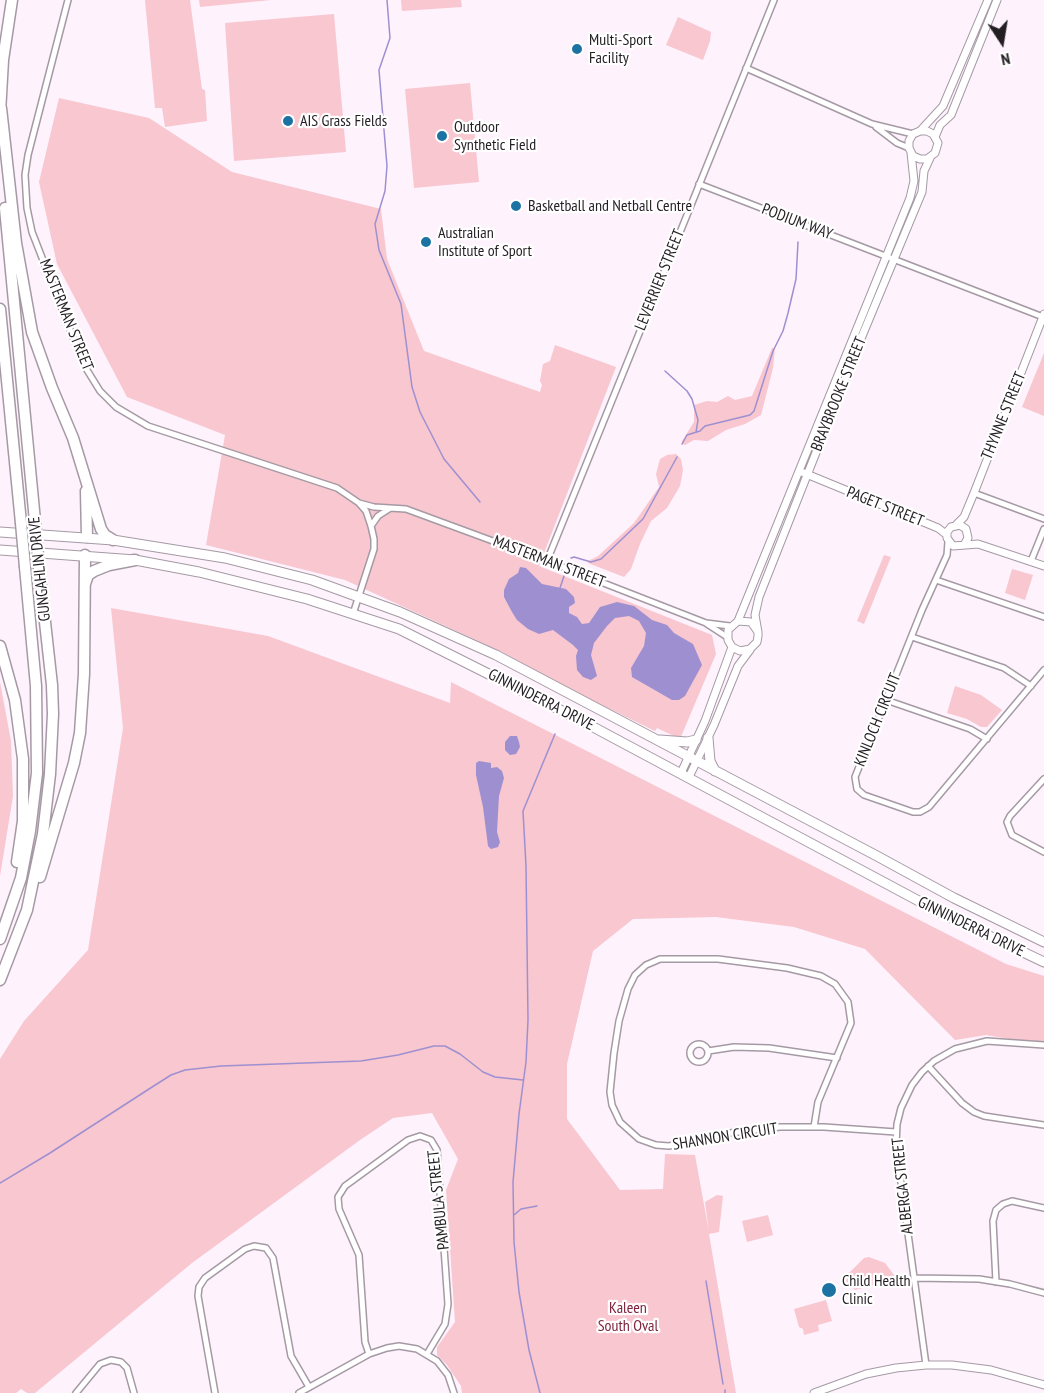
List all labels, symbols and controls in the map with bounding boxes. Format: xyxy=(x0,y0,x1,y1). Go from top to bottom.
north arrow xyxy=(972,12,1032,72)
place label: Multi-Sport Facility xyxy=(589,30,652,68)
marker: Multi-Sport Facility xyxy=(570,42,584,56)
text: N xyxy=(999,49,1012,70)
place label: AIS Grass Fields xyxy=(300,111,387,131)
marker: AIS Grass Fields xyxy=(281,114,295,128)
place label: Outdoor Synthetic Field xyxy=(454,117,536,155)
marker: Outdoor Synthetic Field xyxy=(435,129,449,143)
place label: Basketball and Netball Centre xyxy=(528,196,692,216)
marker: Basketball and Netball Centre xyxy=(509,199,523,213)
street label: PODIUM WAY xyxy=(759,200,835,244)
place label: Australian Institute of Sport xyxy=(438,223,532,261)
street label: LEVERRIER STREET xyxy=(631,227,689,333)
marker: Australian Institute of Sport xyxy=(419,235,433,249)
street label: MASTERMAN STREET xyxy=(35,256,97,374)
street label: BRAYBROOKE STREET xyxy=(807,334,871,454)
street label: THYNNE STREET xyxy=(978,369,1030,463)
street label: PAGET STREET xyxy=(844,483,926,531)
street label: GUNGAHLIN DRIVE xyxy=(25,516,55,622)
street label: MASTERMAN STREET xyxy=(490,532,608,592)
street label: GINNINDERRA DRIVE xyxy=(485,665,597,735)
street label: KINLOCH CIRCUIT xyxy=(851,671,905,769)
street label: GINNINDERRA DRIVE xyxy=(914,893,1028,961)
street label: SHANNON CIRCUIT xyxy=(671,1119,779,1155)
street label: ALBERGA STREET xyxy=(888,1137,918,1235)
street label: PAMBULA STREET xyxy=(424,1149,454,1251)
place label: Child Health Clinic xyxy=(842,1271,911,1309)
marker: Child Health Clinic xyxy=(820,1281,838,1299)
park label: Kaleen South Oval xyxy=(598,1298,658,1336)

